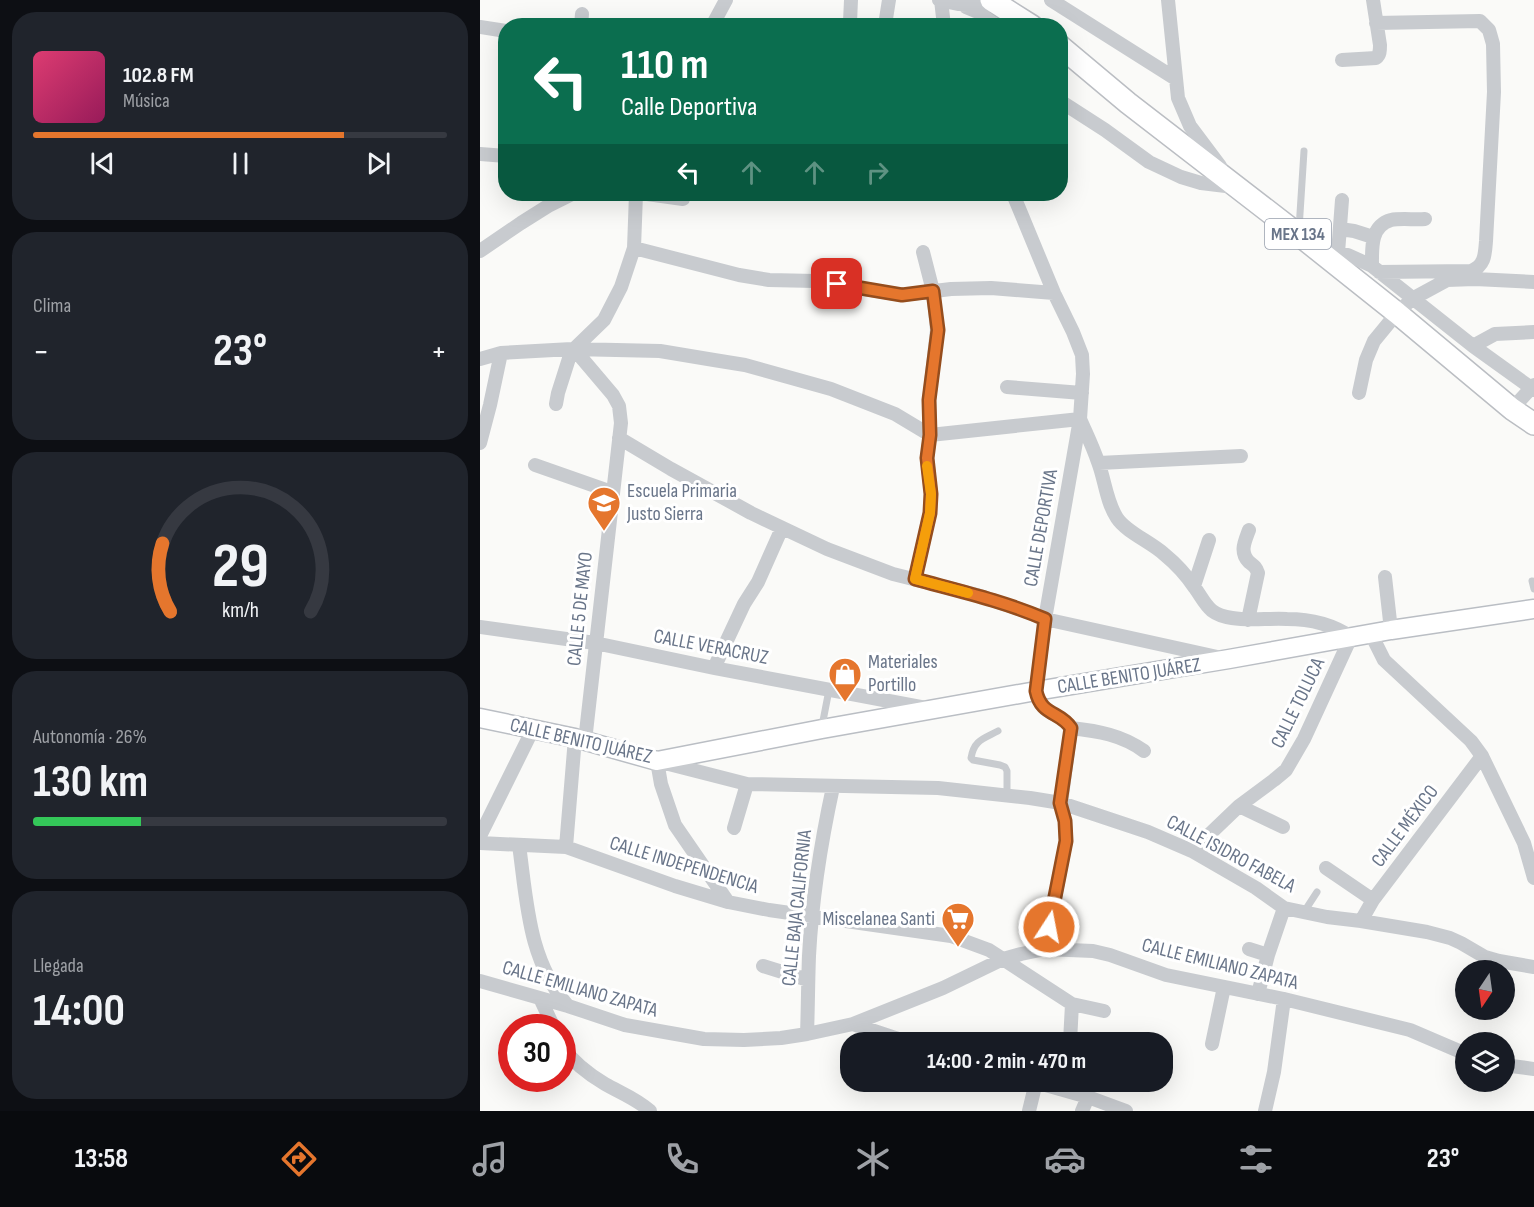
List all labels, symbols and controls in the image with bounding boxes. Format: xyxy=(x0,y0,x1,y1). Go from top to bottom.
text: 110 m xyxy=(621,40,708,91)
icon: left xyxy=(522,42,600,120)
text: 102.8 FM xyxy=(123,62,194,89)
text: Música xyxy=(123,89,170,113)
text: Calle Deportiva xyxy=(621,91,758,123)
icon: previous xyxy=(86,147,119,180)
icon: pause xyxy=(224,147,257,180)
icon: next xyxy=(362,147,395,180)
icon: left xyxy=(672,156,705,189)
icon: ahead xyxy=(735,156,768,189)
icon: ahead xyxy=(798,156,831,189)
icon: right xyxy=(861,156,894,189)
road number: MEX 134 xyxy=(1265,219,1331,249)
pin xyxy=(811,258,862,309)
icon: arrive xyxy=(820,267,853,300)
text: Clima xyxy=(33,294,71,318)
text: 23° xyxy=(213,324,267,379)
text: − xyxy=(33,332,49,372)
text: + xyxy=(431,332,447,372)
street label: CALLE DEPORTIVA xyxy=(1019,467,1063,589)
place label: Escuela Primaria Justo Sierra xyxy=(626,479,737,526)
school or university icon: Escuela Primaria Justo Sierra xyxy=(586,485,622,532)
text: 29 xyxy=(212,531,268,606)
street label: CALLE 5 DE MAYO xyxy=(562,551,598,667)
text: km/h xyxy=(221,599,259,624)
street label: CALLE VERACRUZ xyxy=(652,624,770,670)
place label: Materiales Portillo xyxy=(868,650,938,697)
street label: CALLE BENITO JUÁREZ xyxy=(1056,653,1202,699)
street label: CALLE TOLUCA xyxy=(1266,654,1330,752)
shop icon: Materiales Portillo xyxy=(827,656,863,703)
street label: CALLE BENITO JUÁREZ xyxy=(508,713,654,769)
text: Autonomía · 26% xyxy=(33,725,147,749)
text: 130 km xyxy=(33,755,148,810)
street label: CALLE MÉXICO xyxy=(1366,780,1444,872)
street label: CALLE ISIDRO FABELA xyxy=(1162,810,1300,898)
street label: CALLE BAJA CALIFORNIA xyxy=(777,828,817,987)
street label: CALLE INDEPENDENCIA xyxy=(607,831,762,899)
position arrow xyxy=(1017,895,1081,959)
supermarket icon: Miscelanea Santi xyxy=(940,901,976,948)
place label: Miscelanea Santi xyxy=(823,907,935,931)
street label: CALLE EMILIANO ZAPATA xyxy=(1139,933,1301,995)
text: Llegada xyxy=(33,954,84,978)
street label: CALLE EMILIANO ZAPATA xyxy=(500,955,661,1023)
north arrow xyxy=(1455,960,1515,1020)
map controls xyxy=(1455,960,1515,1092)
text: 14:00 xyxy=(33,984,125,1039)
speed limit sign: 30 xyxy=(498,1014,576,1092)
button: layers xyxy=(1455,1032,1515,1092)
text: 14:00 · 2 min · 470 m xyxy=(927,1048,1086,1075)
icon: directions xyxy=(278,1138,320,1180)
icon: music xyxy=(469,1138,511,1180)
icon: phone xyxy=(661,1138,703,1180)
icon: climate xyxy=(852,1138,894,1180)
icon: car xyxy=(1044,1138,1086,1180)
icon: filters xyxy=(1235,1138,1277,1180)
text: 13:58 xyxy=(75,1143,128,1175)
text: 23° xyxy=(1427,1143,1459,1175)

